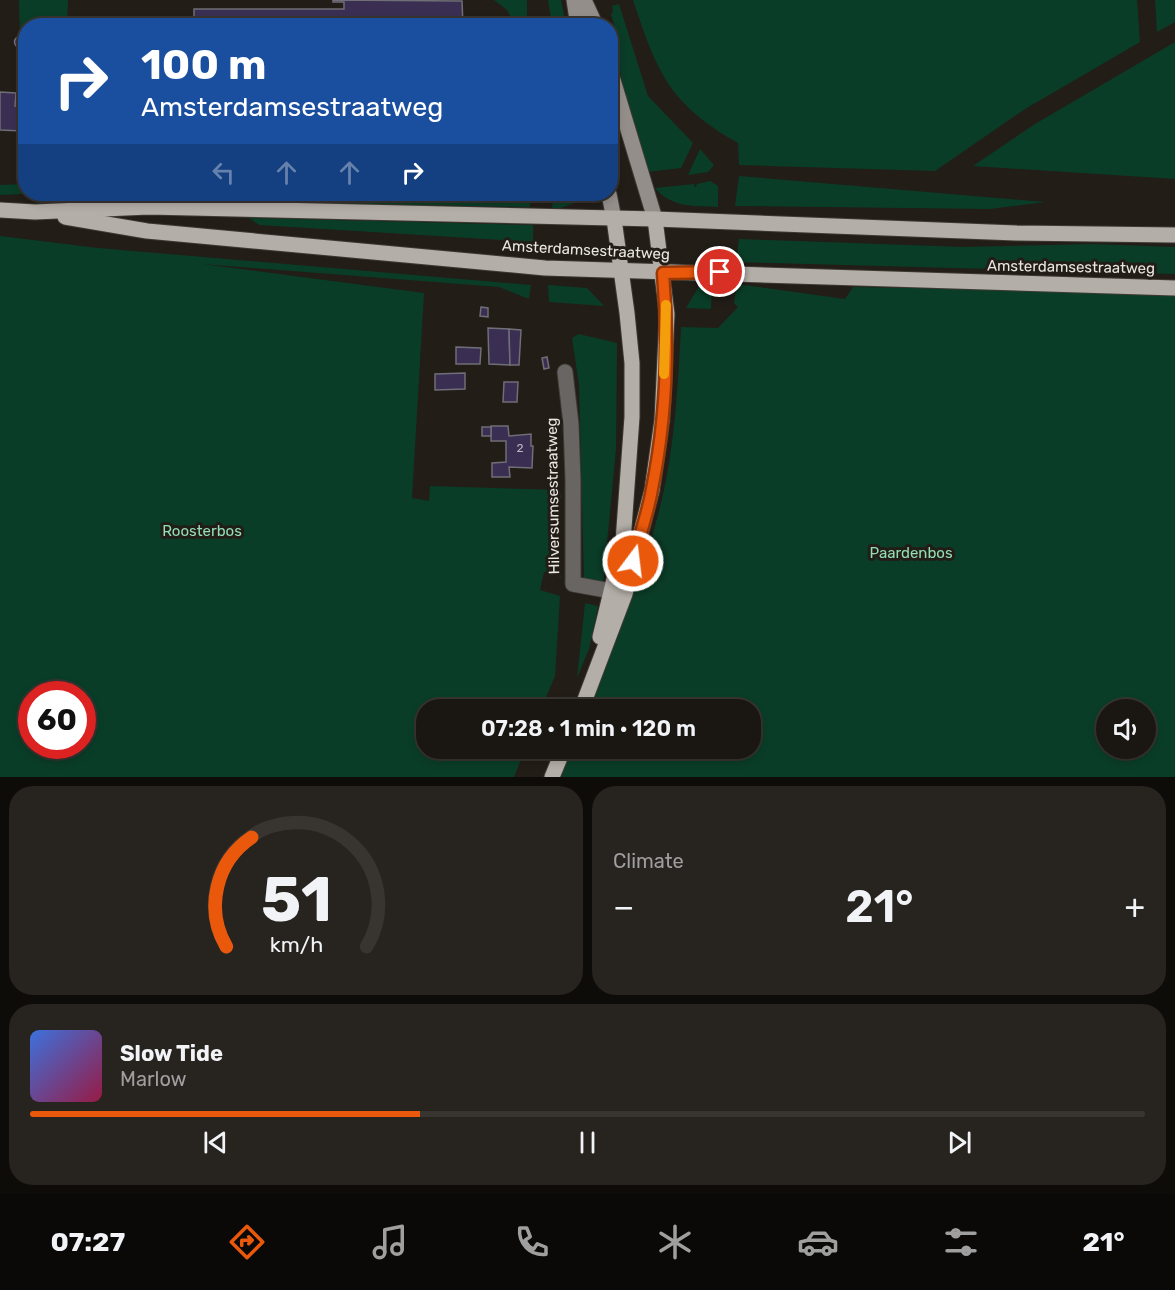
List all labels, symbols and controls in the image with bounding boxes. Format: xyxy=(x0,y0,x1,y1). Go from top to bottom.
text: 100 m xyxy=(141,40,266,90)
icon: right xyxy=(42,42,120,120)
text: Amsterdamsestraatweg xyxy=(141,91,443,123)
icon: left xyxy=(207,156,240,189)
icon: ahead xyxy=(270,156,303,189)
icon: ahead xyxy=(333,156,366,189)
icon: right xyxy=(396,156,429,189)
street label: Amsterdamsestraatweg xyxy=(502,237,670,263)
pin xyxy=(694,246,745,297)
icon: arrive xyxy=(703,255,736,288)
street label: Amsterdamsestraatweg xyxy=(987,257,1155,277)
street label: Hilversumsestraatweg xyxy=(543,417,563,575)
house number: 2 xyxy=(516,441,524,455)
park label: Roosterbos xyxy=(162,522,242,540)
position arrow xyxy=(601,529,665,593)
park label: Paardenbos xyxy=(869,544,953,562)
speed limit sign: 60 xyxy=(18,681,96,759)
map controls xyxy=(1096,699,1156,759)
button: sound xyxy=(1096,699,1156,759)
text: 07:28 · 1 min · 120 m xyxy=(481,715,696,742)
text: Climate xyxy=(613,849,684,873)
text: 51 xyxy=(261,863,331,937)
text: 21° xyxy=(845,880,914,933)
text: − xyxy=(613,887,634,926)
text: + xyxy=(1124,887,1145,926)
text: km/h xyxy=(269,933,323,958)
text: Slow Tide xyxy=(120,1040,223,1067)
text: Marlow xyxy=(120,1067,187,1091)
icon: previous xyxy=(199,1126,232,1159)
icon: pause xyxy=(571,1126,604,1159)
icon: next xyxy=(943,1126,976,1159)
icon: directions xyxy=(226,1221,268,1263)
icon: music xyxy=(369,1221,411,1263)
icon: phone xyxy=(511,1221,553,1263)
icon: climate xyxy=(654,1221,696,1263)
icon: car xyxy=(797,1221,839,1263)
icon: filters xyxy=(940,1221,982,1263)
text: 07:27 xyxy=(50,1226,125,1258)
text: 21° xyxy=(1082,1226,1125,1258)

